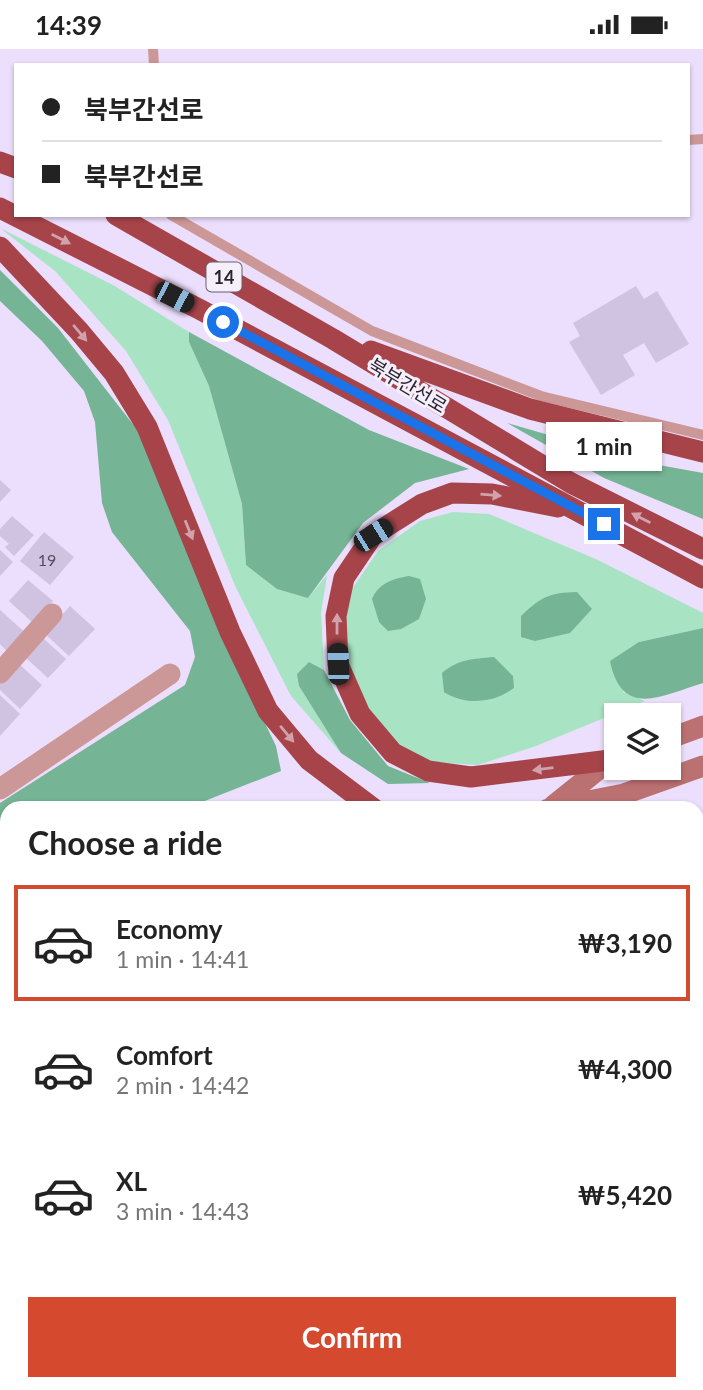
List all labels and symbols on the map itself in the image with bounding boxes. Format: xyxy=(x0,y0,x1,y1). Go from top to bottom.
one-way arrow xyxy=(51,233,71,244)
road number: 14 xyxy=(206,262,242,291)
car xyxy=(151,278,198,316)
route start xyxy=(207,306,239,338)
one-way arrow xyxy=(72,324,87,341)
street label: 북부간선로 xyxy=(365,353,451,417)
callout: 1 min xyxy=(546,423,662,471)
one-way arrow xyxy=(480,490,502,501)
route end xyxy=(588,508,620,540)
one-way arrow xyxy=(631,512,651,523)
car xyxy=(350,515,397,555)
one-way arrow xyxy=(183,520,195,540)
house number: 19 xyxy=(38,550,56,569)
one-way arrow xyxy=(331,613,343,635)
car xyxy=(327,643,350,685)
one-way arrow xyxy=(279,726,294,743)
one-way arrow xyxy=(531,764,553,775)

